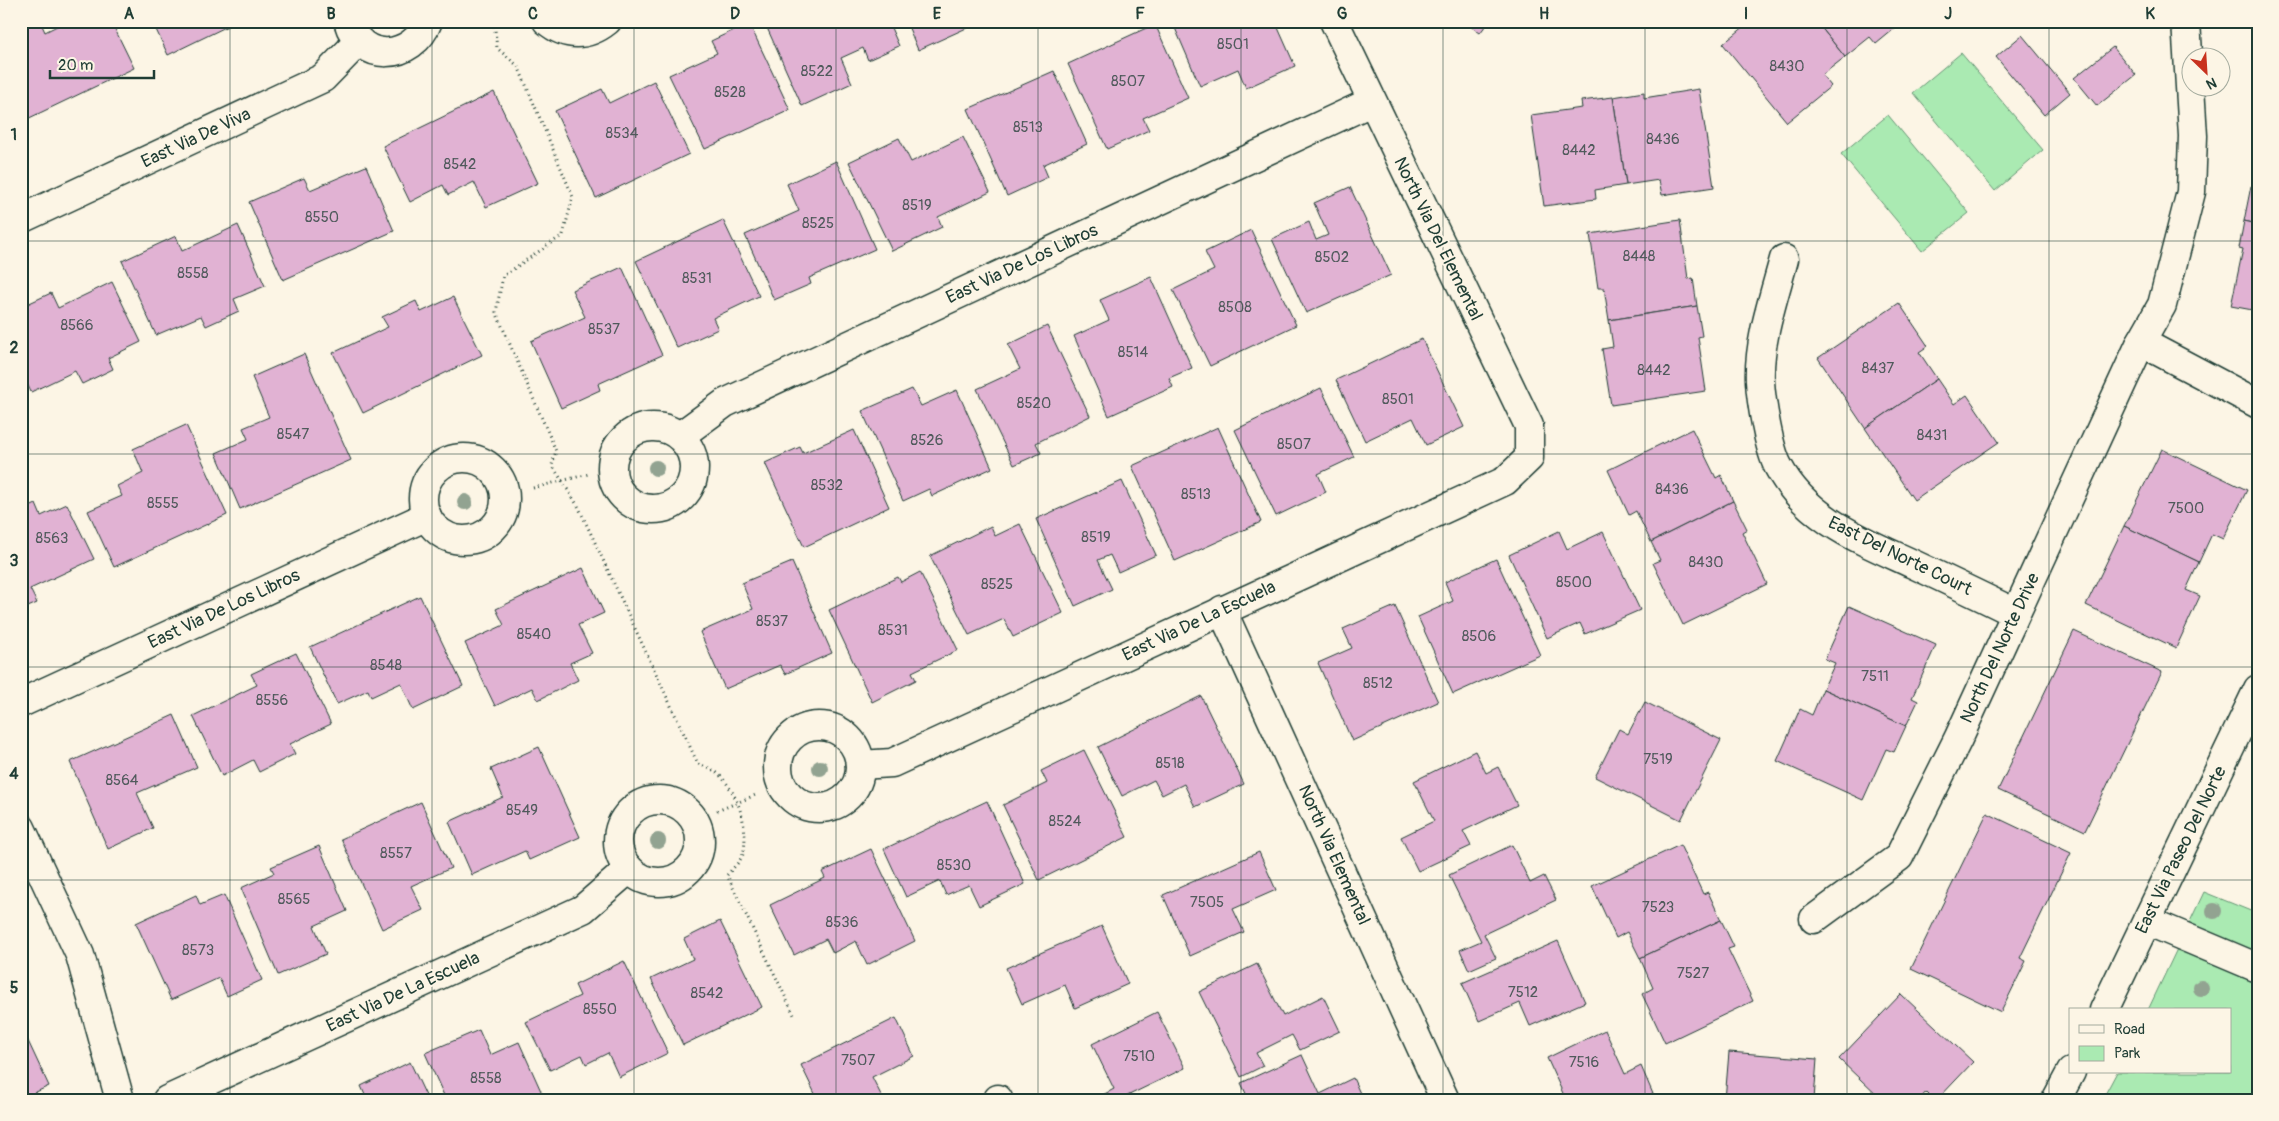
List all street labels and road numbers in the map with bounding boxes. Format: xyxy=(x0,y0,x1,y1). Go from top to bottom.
street label: East Via De Viva xyxy=(138,103,254,173)
street label: North Via Del Elemental xyxy=(1388,153,1488,325)
street label: East Via De Los Libros xyxy=(942,219,1102,309)
street label: East Del Norte Court xyxy=(1824,511,1976,601)
street label: East Via De Los Libros xyxy=(144,564,304,654)
street label: North Del Norte Drive xyxy=(1955,569,2045,727)
street label: East Via De La Escuela xyxy=(1119,575,1279,667)
street label: East Via Paseo Del Norte xyxy=(2130,762,2232,938)
street label: North Via Elemental xyxy=(1293,781,1375,929)
street label: East Via De La Escuela xyxy=(323,946,483,1038)

